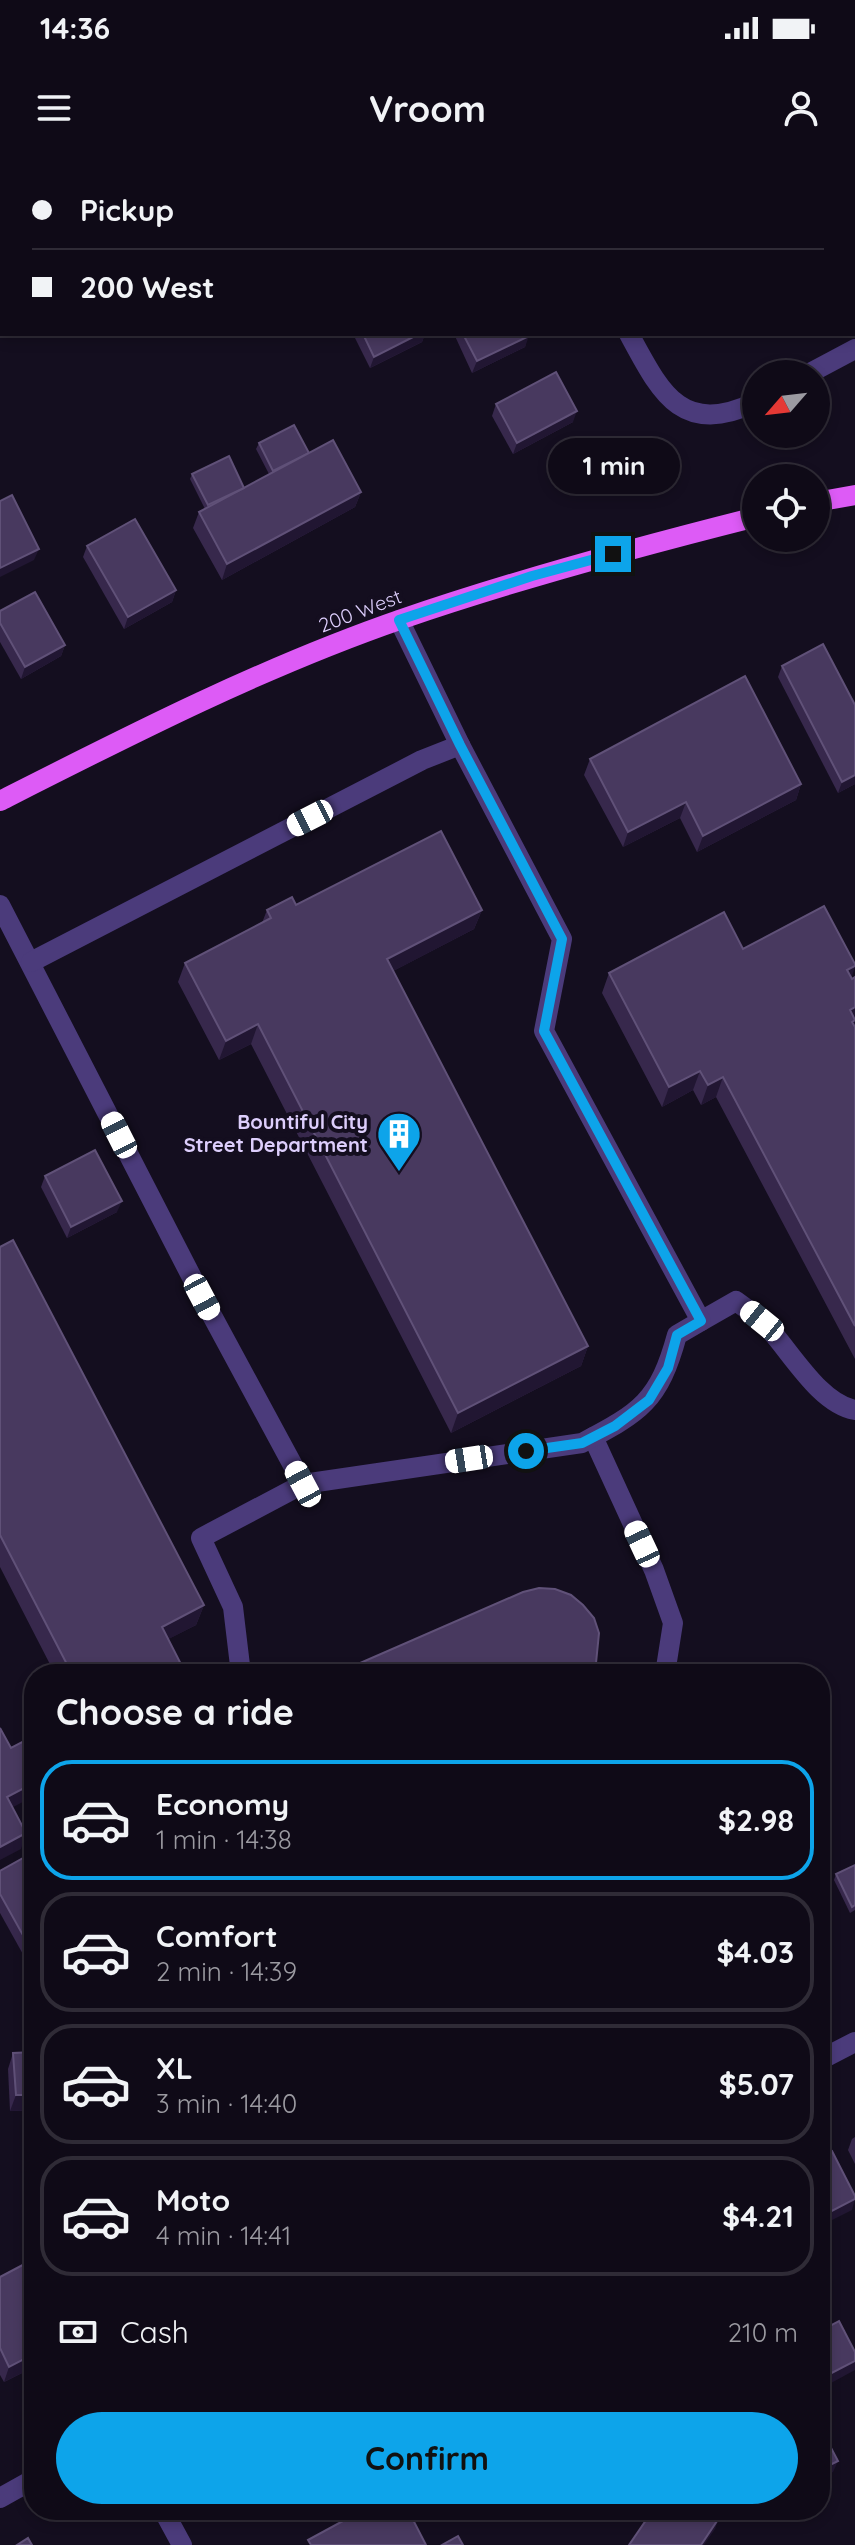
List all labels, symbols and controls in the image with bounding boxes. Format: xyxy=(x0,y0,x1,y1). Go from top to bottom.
text: 14:36 xyxy=(40,9,110,47)
icon: menu xyxy=(32,86,76,130)
text: Vroom xyxy=(369,86,486,131)
icon: person xyxy=(779,86,823,130)
text: Pickup xyxy=(80,191,174,229)
text: 200 West xyxy=(80,268,215,306)
north arrow xyxy=(742,360,830,448)
map controls xyxy=(742,360,830,552)
callout: 1 min xyxy=(547,438,679,494)
text: 1 min xyxy=(583,449,646,482)
button: locate xyxy=(742,464,830,552)
route end xyxy=(595,536,631,572)
street label: 200 West xyxy=(315,583,405,638)
car xyxy=(283,796,337,840)
car xyxy=(97,1108,141,1162)
place label: Bountiful City Street Department xyxy=(184,1109,368,1157)
building icon: Bountiful City Street Department xyxy=(375,1110,423,1173)
car xyxy=(180,1270,224,1324)
car xyxy=(736,1297,788,1345)
route start xyxy=(508,1433,544,1469)
car xyxy=(443,1443,495,1475)
car xyxy=(281,1457,325,1511)
car xyxy=(621,1517,663,1571)
text: Choose a ride xyxy=(56,1689,294,1734)
icon: car xyxy=(60,1784,132,1856)
text: Economy xyxy=(156,1785,289,1823)
text: $2.98 xyxy=(718,1801,794,1839)
text: 1 min · 14:38 xyxy=(156,1823,292,1856)
icon: car xyxy=(60,1916,132,1988)
text: Comfort xyxy=(156,1917,277,1955)
text: $4.03 xyxy=(716,1933,794,1971)
text: 2 min · 14:39 xyxy=(156,1955,297,1988)
icon: car xyxy=(60,2048,132,2120)
text: XL xyxy=(156,2049,193,2087)
text: $5.07 xyxy=(719,2065,794,2103)
text: 3 min · 14:40 xyxy=(156,2087,297,2120)
icon: car xyxy=(60,2180,132,2252)
text: Moto xyxy=(156,2181,230,2219)
text: $4.21 xyxy=(722,2197,794,2235)
text: 4 min · 14:41 xyxy=(156,2219,291,2252)
icon: cash xyxy=(56,2310,100,2354)
text: Cash xyxy=(120,2313,189,2351)
text: 210 m xyxy=(728,2316,798,2349)
button: Confirm xyxy=(56,2412,798,2504)

